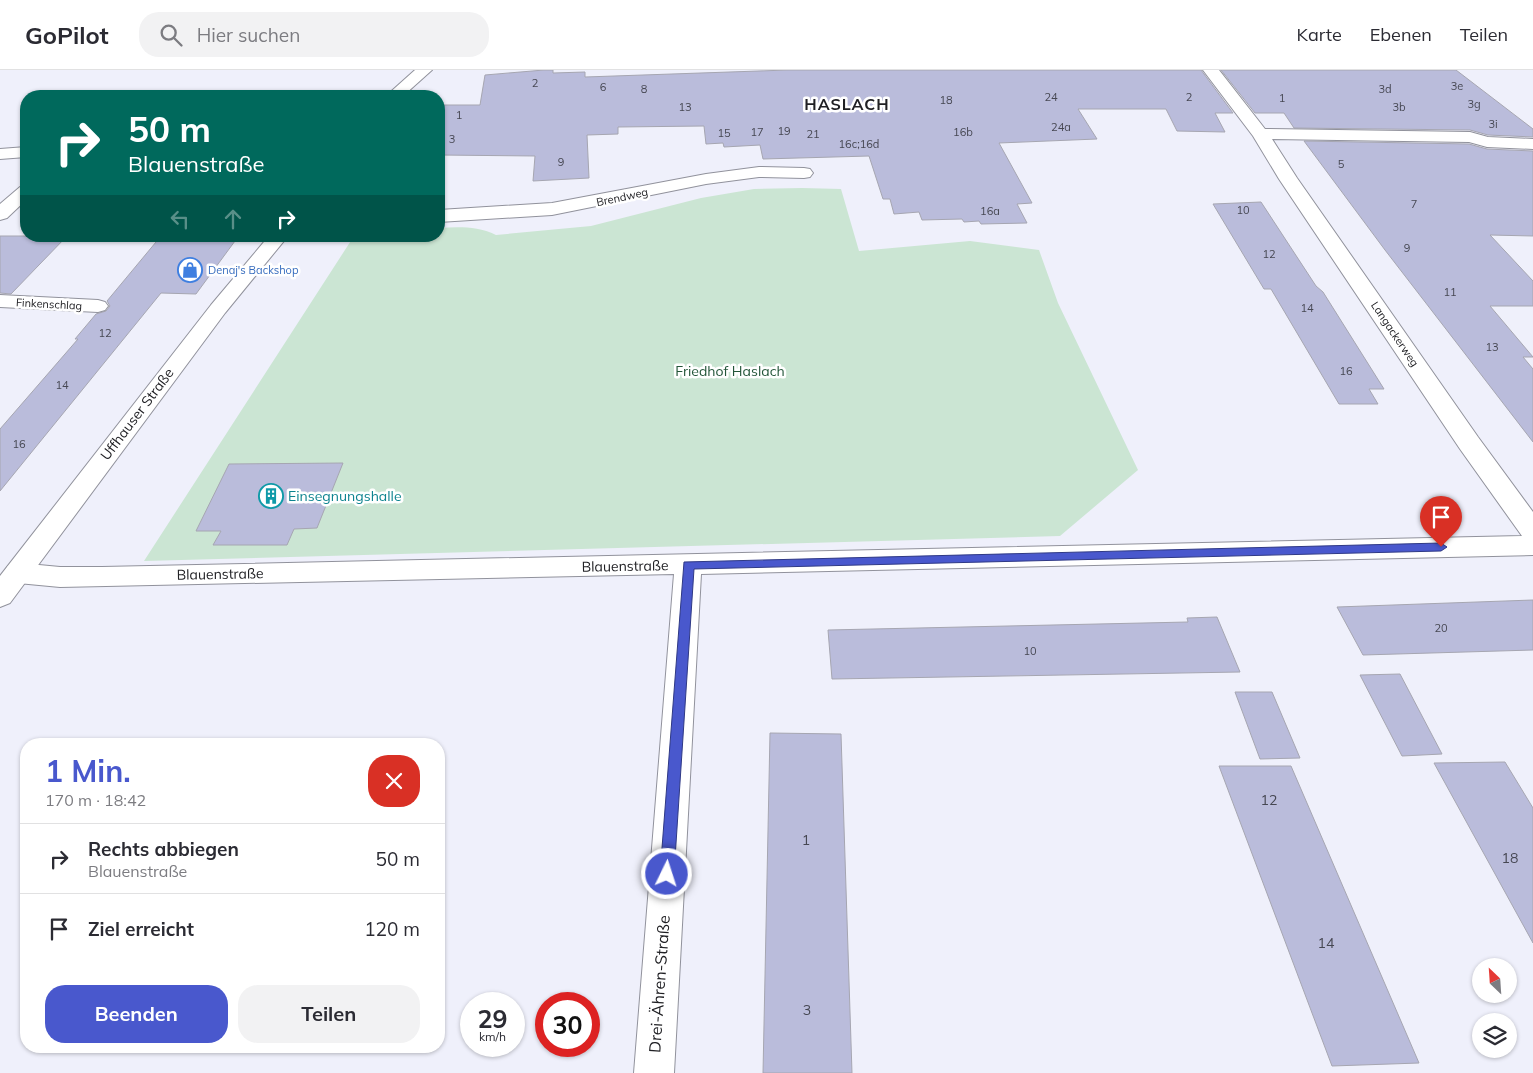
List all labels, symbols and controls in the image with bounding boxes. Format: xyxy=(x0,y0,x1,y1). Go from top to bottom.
search box xyxy=(139,12,489,57)
text: GoPilot xyxy=(25,20,109,50)
icon: search xyxy=(157,21,185,49)
text: Hier suchen xyxy=(197,23,300,47)
text: Karte xyxy=(1296,23,1342,46)
text: Ebenen xyxy=(1370,23,1432,46)
text: Teilen xyxy=(1460,23,1508,46)
house number: 2 xyxy=(532,76,539,90)
house number: 3e xyxy=(1451,79,1463,93)
house number: 6 xyxy=(600,80,607,94)
house number: 8 xyxy=(641,82,648,96)
house number: 3d xyxy=(1378,82,1392,96)
house number: 24 xyxy=(1044,90,1058,104)
house number: 2 xyxy=(1186,90,1193,104)
house number: 1 xyxy=(1279,91,1285,105)
house number: 18 xyxy=(939,93,953,107)
district label: HASLACH xyxy=(804,94,890,114)
house number: 3g xyxy=(1467,97,1481,111)
house number: 13 xyxy=(678,100,692,114)
house number: 3b xyxy=(1392,100,1406,114)
text: 50 m xyxy=(128,107,211,151)
house number: 1 xyxy=(456,108,462,122)
icon: right xyxy=(45,110,110,175)
house number: 3i xyxy=(1488,117,1498,131)
house number: 24a xyxy=(1051,120,1071,134)
house number: 19 xyxy=(777,124,791,138)
house number: 17 xyxy=(750,125,764,139)
house number: 16b xyxy=(953,125,973,139)
house number: 15 xyxy=(717,126,731,140)
house number: 21 xyxy=(806,127,820,141)
house number: 3 xyxy=(449,132,455,146)
house number: 16c;16d xyxy=(839,137,879,151)
text: Blauenstraße xyxy=(128,150,264,178)
house number: 9 xyxy=(558,155,564,169)
house number: 5 xyxy=(1338,157,1345,171)
street label: Brendweg xyxy=(595,185,649,209)
house number: 7 xyxy=(1411,197,1417,211)
house number: 10 xyxy=(1236,203,1250,217)
house number: 16a xyxy=(980,204,1000,218)
icon: left xyxy=(166,205,194,233)
icon: ahead xyxy=(219,205,247,233)
icon: right xyxy=(272,205,300,233)
house number: 9 xyxy=(1404,241,1410,255)
house number: 12 xyxy=(1262,247,1276,261)
shop icon: Denaj's Backshop xyxy=(177,257,203,283)
place label: Denaj's Backshop xyxy=(208,263,299,277)
house number: 11 xyxy=(1443,285,1457,299)
street label: Finkenschlag xyxy=(15,295,83,313)
street label: Langackerweg xyxy=(1368,299,1422,369)
house number: 14 xyxy=(1300,301,1314,315)
house number: 12 xyxy=(98,326,112,340)
house number: 13 xyxy=(1485,340,1499,354)
park label: Friedhof Haslach xyxy=(675,362,785,380)
street label: Uffhauser Straße xyxy=(96,364,178,464)
house number: 16 xyxy=(1339,364,1353,378)
house number: 14 xyxy=(55,378,69,392)
house number: 16 xyxy=(12,437,26,451)
building icon: Einsegnungshalle xyxy=(258,483,284,509)
place label: Einsegnungshalle xyxy=(288,487,402,505)
pin xyxy=(1420,496,1462,547)
icon: arrive xyxy=(1427,503,1455,531)
street label: Blauenstraße xyxy=(581,556,669,576)
street label: Blauenstraße xyxy=(176,564,264,584)
house number: 20 xyxy=(1434,621,1448,635)
house number: 10 xyxy=(1023,644,1037,658)
text: 1 Min. xyxy=(45,752,131,790)
button: close xyxy=(368,755,420,807)
text: 170 m · 18:42 xyxy=(45,790,146,810)
house number: 12 xyxy=(1261,791,1277,809)
house number: 1 xyxy=(802,831,810,849)
text: Rechts abbiegen xyxy=(88,837,239,861)
icon: right xyxy=(45,845,73,873)
text: 50 m xyxy=(376,847,420,871)
position arrow xyxy=(640,847,692,899)
house number: 18 xyxy=(1502,849,1518,867)
text: Blauenstraße xyxy=(88,861,187,881)
icon: arrive xyxy=(45,915,73,943)
street label: Drei-Ähren-Straße xyxy=(644,915,674,1053)
text: Ziel erreicht xyxy=(88,917,194,941)
text: 120 m xyxy=(364,917,420,941)
house number: 14 xyxy=(1318,934,1335,952)
north arrow xyxy=(1472,958,1518,1002)
map controls xyxy=(1472,958,1517,1058)
button: Beenden xyxy=(45,985,228,1043)
button: Teilen xyxy=(238,985,420,1043)
speed limit sign: 30 xyxy=(535,992,600,1057)
house number: 3 xyxy=(803,1001,811,1019)
text: 29 xyxy=(477,1003,508,1034)
button: layers xyxy=(1472,1013,1517,1058)
text: km/h xyxy=(479,1029,506,1044)

